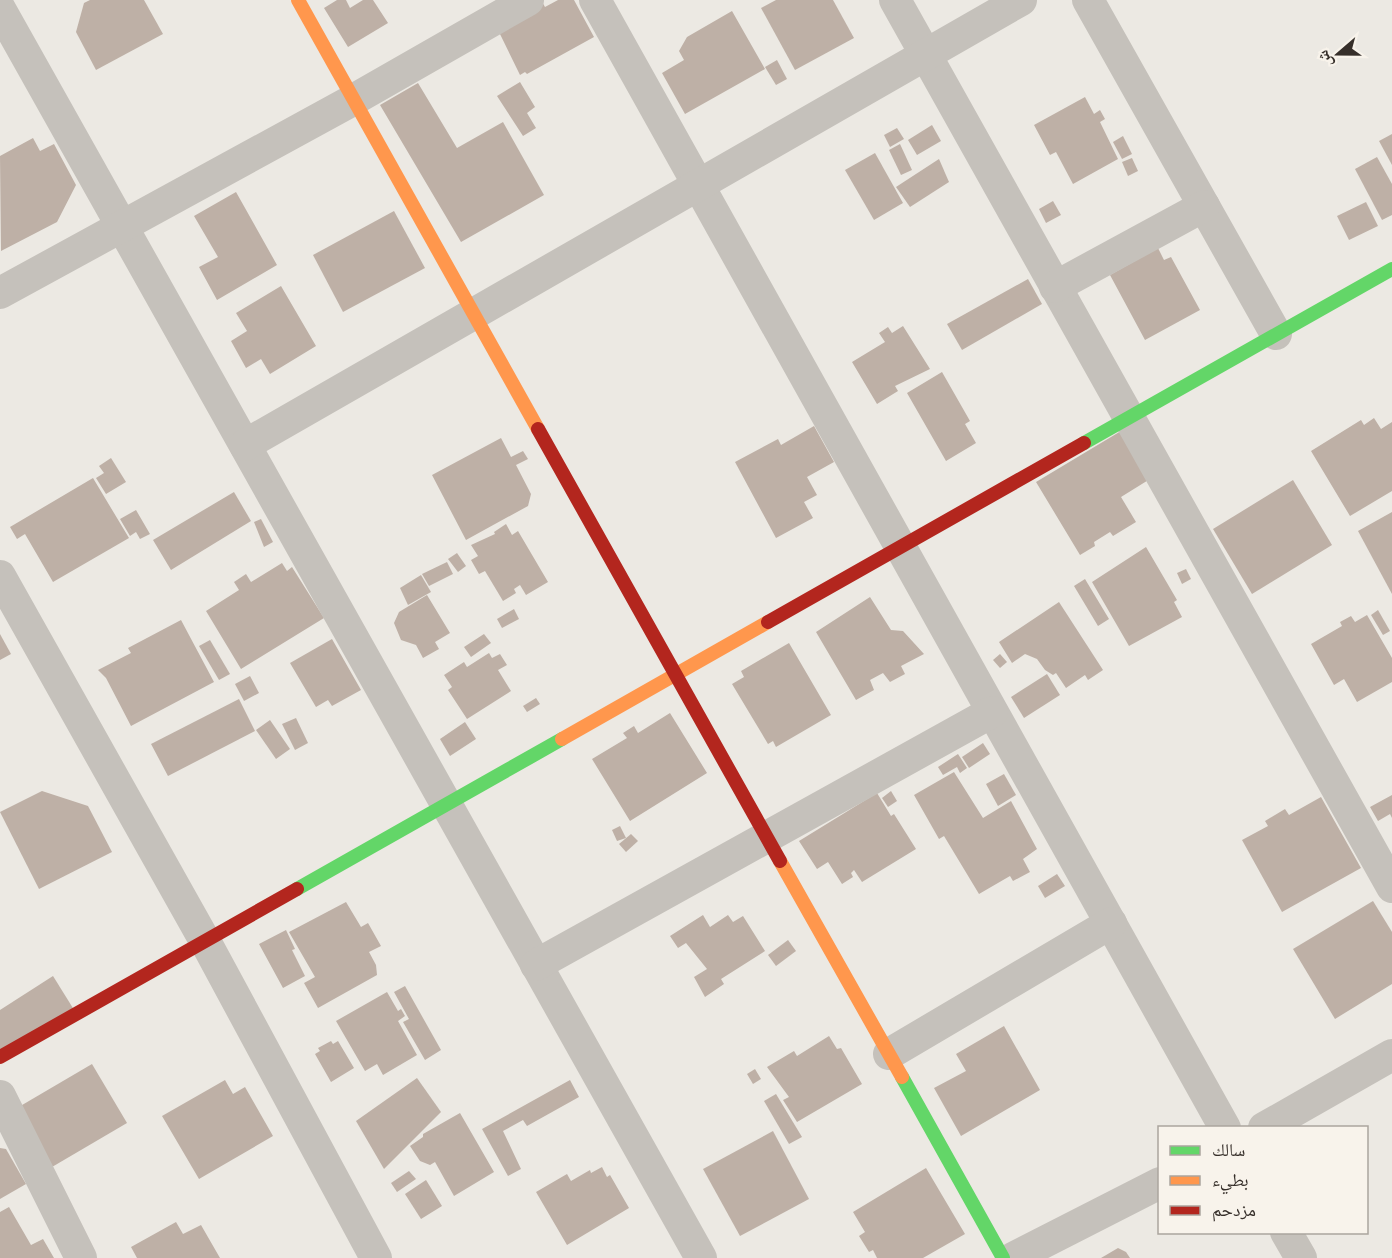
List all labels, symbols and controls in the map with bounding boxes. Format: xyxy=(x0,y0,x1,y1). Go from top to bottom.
north arrow xyxy=(1308,24,1368,84)
text: ش xyxy=(1313,48,1336,70)
legend xyxy=(1158,1126,1368,1234)
text: سالك xyxy=(1212,1139,1245,1159)
text: بطيء xyxy=(1212,1169,1249,1195)
text: مزدحم xyxy=(1212,1199,1256,1222)

